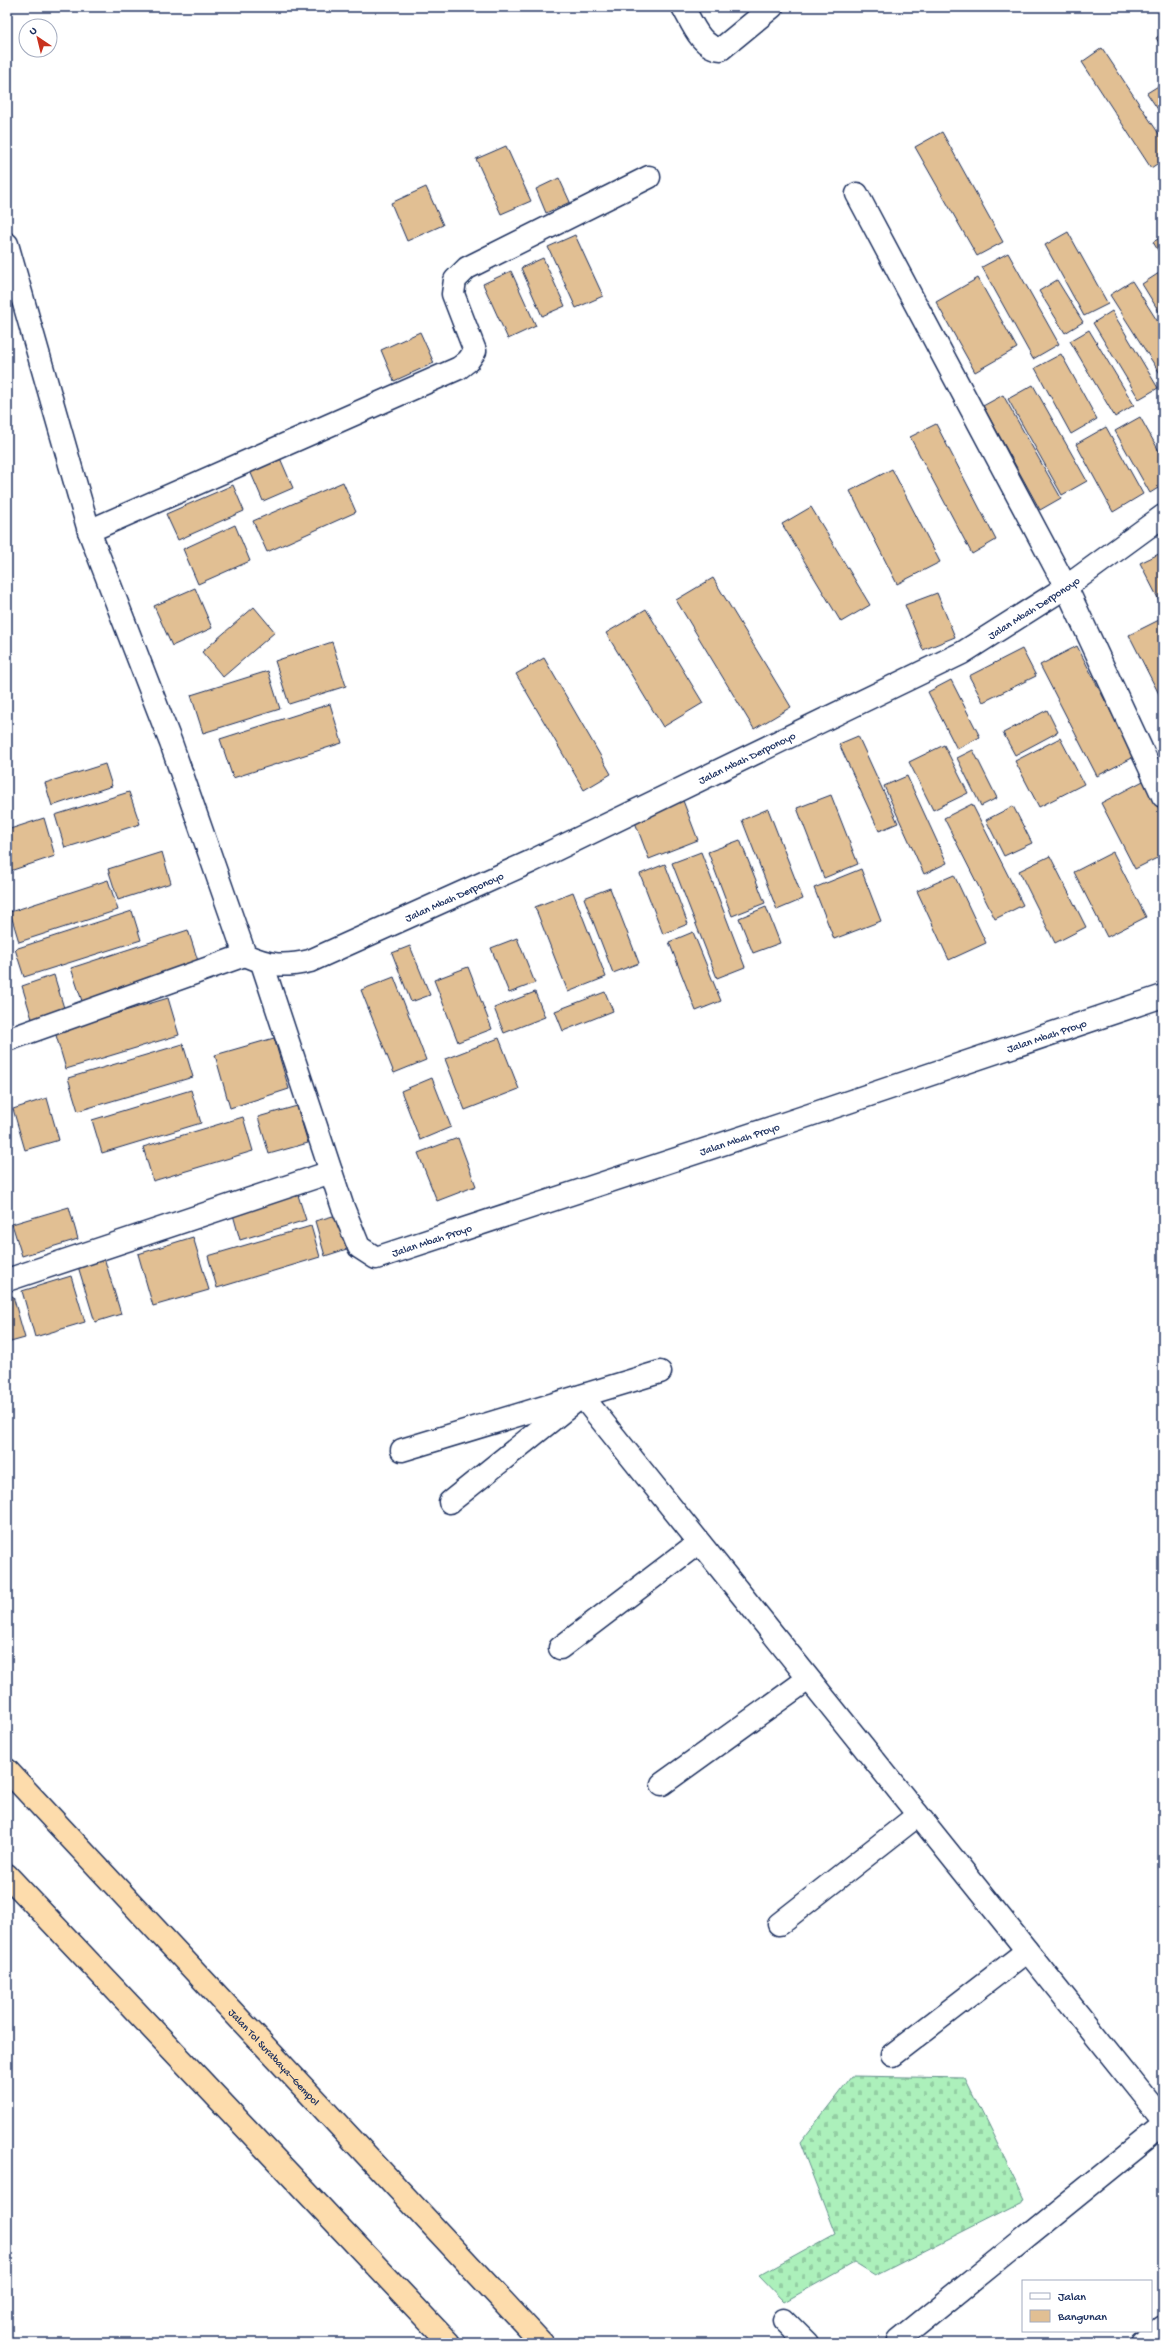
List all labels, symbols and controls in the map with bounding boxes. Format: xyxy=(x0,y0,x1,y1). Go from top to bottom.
north arrow xyxy=(18,18,58,58)
text: U xyxy=(27,24,40,38)
street label: Jalan Mbah Derponoyo xyxy=(986,575,1083,643)
street label: Jalan Mbah Derponoyo xyxy=(697,730,798,788)
street label: Jalan Mbah Derponoyo xyxy=(404,871,506,925)
street label: Jalan Mbah Proyo xyxy=(1006,1018,1089,1056)
street label: Jalan Mbah Proyo xyxy=(699,1121,782,1159)
street label: Jalan Mbah Proyo xyxy=(391,1223,474,1260)
street label: Jalan Tol Surabaya–Gempol xyxy=(225,2007,321,2109)
legend xyxy=(1022,2280,1152,2332)
text: Jalan xyxy=(1058,2291,1086,2305)
text: Bangunan xyxy=(1057,2311,1107,2325)

